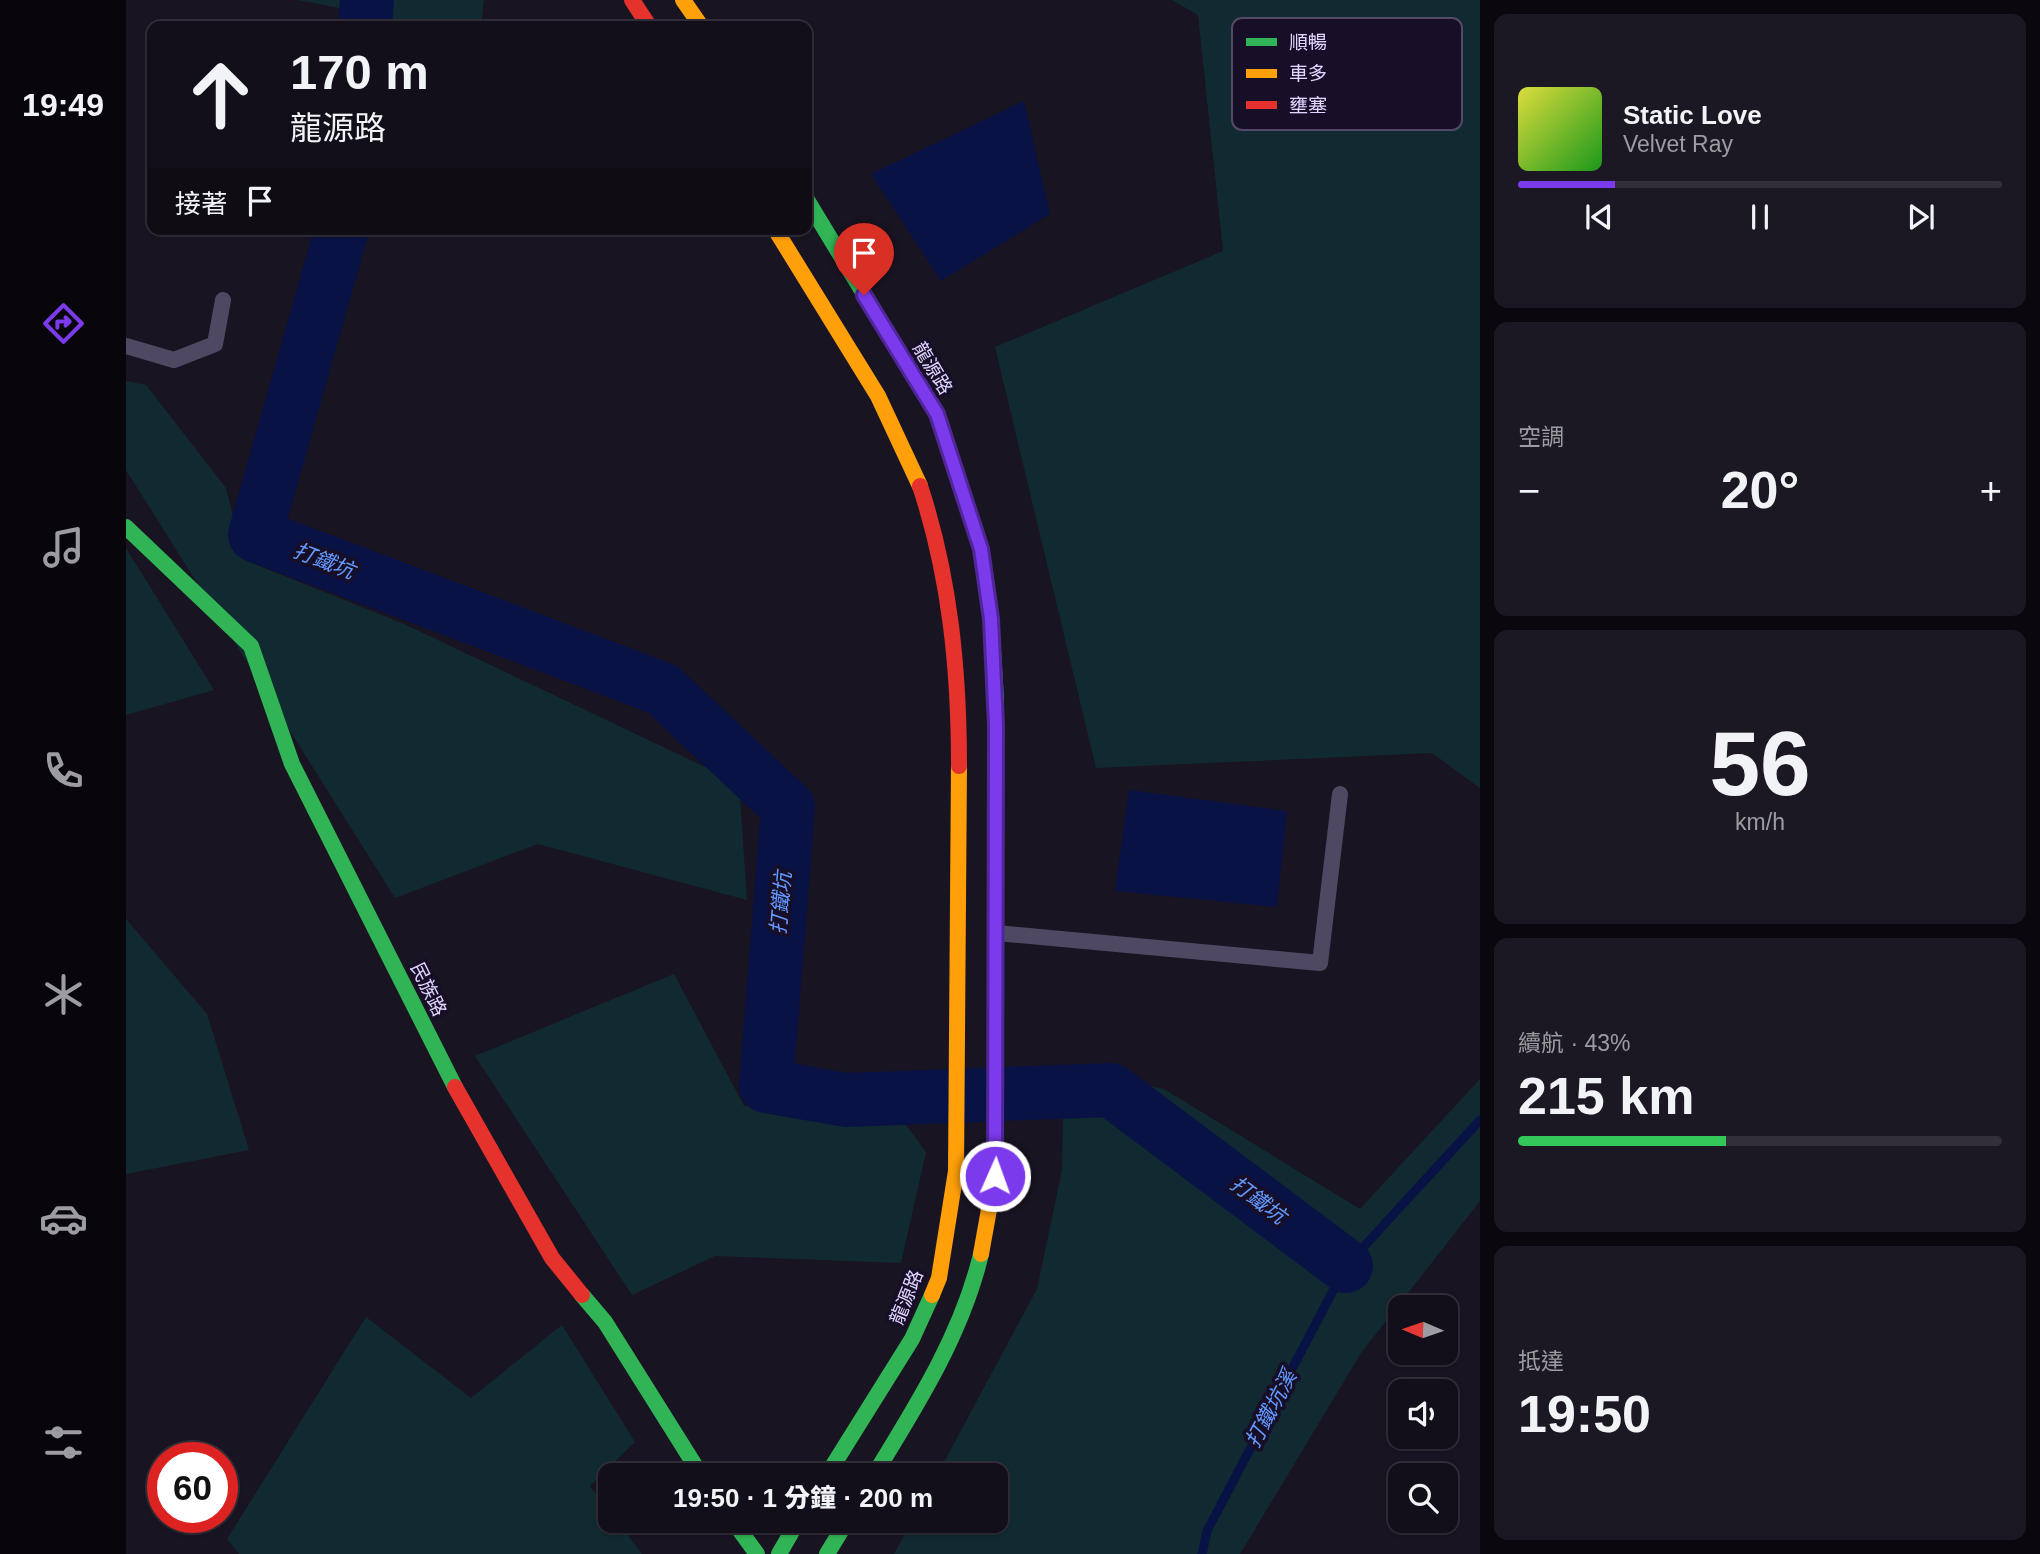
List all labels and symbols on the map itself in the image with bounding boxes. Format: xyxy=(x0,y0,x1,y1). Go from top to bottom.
legend xyxy=(1232,18,1462,130)
text: 順暢 xyxy=(1289,32,1327,53)
text: 車多 xyxy=(1289,63,1327,84)
text: 壅塞 xyxy=(1289,95,1327,116)
pin xyxy=(834,223,894,295)
street label: 龍源路 xyxy=(909,338,956,398)
water label: 打鐵坑 xyxy=(291,539,361,584)
water label: 打鐵坑 xyxy=(766,868,795,935)
street label: 民族路 xyxy=(407,959,450,1019)
position arrow xyxy=(958,1139,1032,1213)
water label: 打鐵坑 xyxy=(1226,1171,1293,1230)
street label: 龍源路 xyxy=(886,1267,927,1328)
north arrow xyxy=(1388,1295,1458,1365)
water label: 打鐵坑溪 xyxy=(1241,1364,1302,1451)
speed limit sign: 60 xyxy=(147,1442,238,1533)

